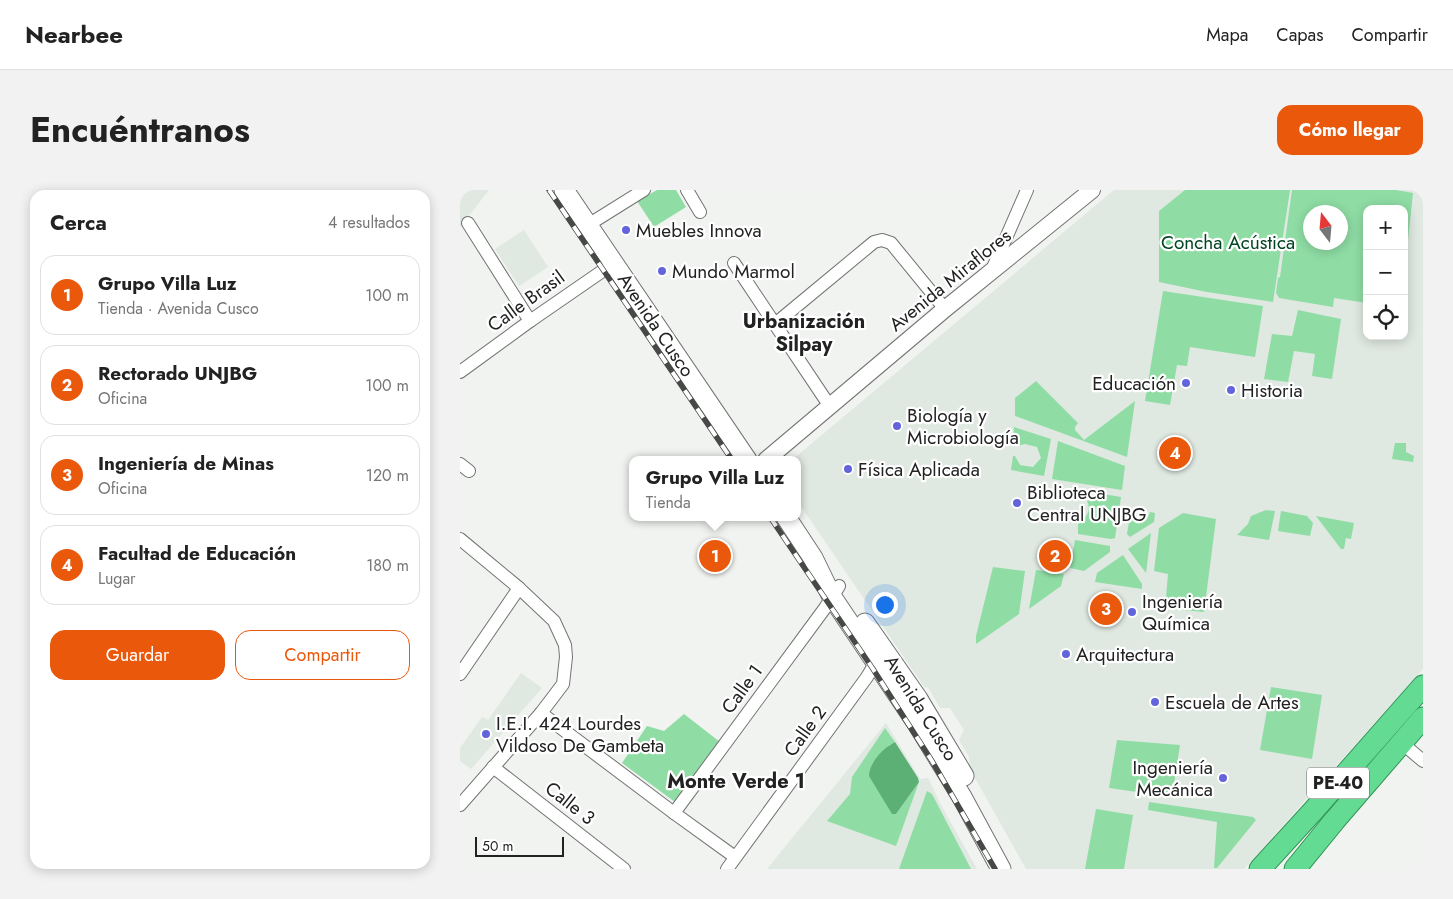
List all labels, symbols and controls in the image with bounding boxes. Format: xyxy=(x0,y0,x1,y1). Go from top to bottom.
text: Nearbee xyxy=(25,17,123,52)
text: Mapa xyxy=(1206,22,1248,48)
text: Capas xyxy=(1276,22,1324,48)
text: Compartir xyxy=(1352,22,1428,48)
text: Encuéntranos xyxy=(30,105,250,155)
button: Cómo llegar xyxy=(1277,105,1423,155)
north arrow xyxy=(1303,205,1348,250)
map controls xyxy=(1363,205,1408,340)
button: + xyxy=(1363,205,1408,250)
text: Cerca xyxy=(50,208,107,238)
text: 4 resultados xyxy=(328,211,410,234)
place label: Muebles Innova xyxy=(636,217,762,244)
street label: Avenida Miraflores xyxy=(883,222,1017,338)
marker: Muebles Innova xyxy=(620,224,632,236)
park label: Concha Acústica xyxy=(1161,229,1295,256)
button: − xyxy=(1363,250,1408,295)
place label: Mundo Marmol xyxy=(672,258,795,285)
street label: Calle Brasil xyxy=(482,264,570,338)
marker: Mundo Marmol xyxy=(656,265,668,277)
street label: Avenida Cusco xyxy=(611,268,701,382)
text: Grupo Villa Luz xyxy=(98,270,237,297)
text: 1 xyxy=(63,284,71,307)
text: 100 m xyxy=(365,284,409,307)
button: locate xyxy=(1363,295,1408,340)
text: Tienda · Avenida Cusco xyxy=(98,297,259,320)
district label: Urbanización Silpay xyxy=(743,307,865,359)
text: Rectorado UNJBG xyxy=(98,360,257,387)
place label: Educación xyxy=(1092,370,1176,397)
text: 2 xyxy=(62,374,72,397)
text: 100 m xyxy=(365,374,409,397)
marker: Educación xyxy=(1180,377,1192,389)
place label: Historia xyxy=(1241,377,1303,404)
marker: Historia xyxy=(1225,384,1237,396)
text: Oficina xyxy=(98,387,147,410)
place label: Biología y Microbiología xyxy=(907,402,1019,451)
marker: Biología y Microbiología xyxy=(891,420,903,432)
pin: 4 xyxy=(1159,434,1191,472)
text: Ingeniería de Minas xyxy=(98,450,274,477)
popup xyxy=(629,456,801,521)
place label: Física Aplicada xyxy=(858,456,980,483)
marker: Física Aplicada xyxy=(842,463,854,475)
text: 3 xyxy=(62,464,72,487)
text: 120 m xyxy=(366,464,409,487)
text: Grupo Villa Luz xyxy=(646,464,784,491)
text: Oficina xyxy=(98,477,147,500)
place label: Biblioteca Central UNJBG xyxy=(1027,479,1147,528)
text: Tienda xyxy=(646,491,691,514)
marker: Biblioteca Central UNJBG xyxy=(1011,497,1023,509)
pin: 1 xyxy=(699,537,731,575)
pin: 2 xyxy=(1039,537,1071,575)
text: Facultad de Educación xyxy=(98,540,296,567)
text: 4 xyxy=(61,554,73,577)
text: 180 m xyxy=(366,554,409,577)
text: Lugar xyxy=(98,567,136,590)
place label: Ingeniería Química xyxy=(1142,588,1223,637)
pin: 3 xyxy=(1090,590,1122,628)
your location xyxy=(872,592,898,618)
marker: Ingeniería Química xyxy=(1126,606,1138,618)
button: Guardar xyxy=(50,630,225,680)
button: Compartir xyxy=(235,630,410,680)
place label: Arquitectura xyxy=(1076,641,1174,668)
marker: Arquitectura xyxy=(1060,648,1072,660)
street label: Avenida Cusco xyxy=(878,650,964,766)
street label: Calle 1 xyxy=(715,659,769,719)
place label: Escuela de Artes xyxy=(1165,689,1299,716)
marker: Escuela de Artes xyxy=(1149,696,1161,708)
street label: Calle 2 xyxy=(777,700,833,762)
place label: I.E.I. 424 Lourdes Vildoso De Gambeta xyxy=(496,710,664,759)
marker: I.E.I. 424 Lourdes Vildoso De Gambeta xyxy=(480,728,492,740)
place label: Ingeniería Mecánica xyxy=(1132,754,1213,803)
district label: Monte Verde 1 xyxy=(667,767,805,796)
road number: PE-40 xyxy=(1307,768,1369,798)
marker: Ingeniería Mecánica xyxy=(1217,772,1229,784)
street label: Calle 3 xyxy=(539,775,601,831)
scale bar xyxy=(475,834,564,857)
text: 50 m xyxy=(482,836,513,856)

